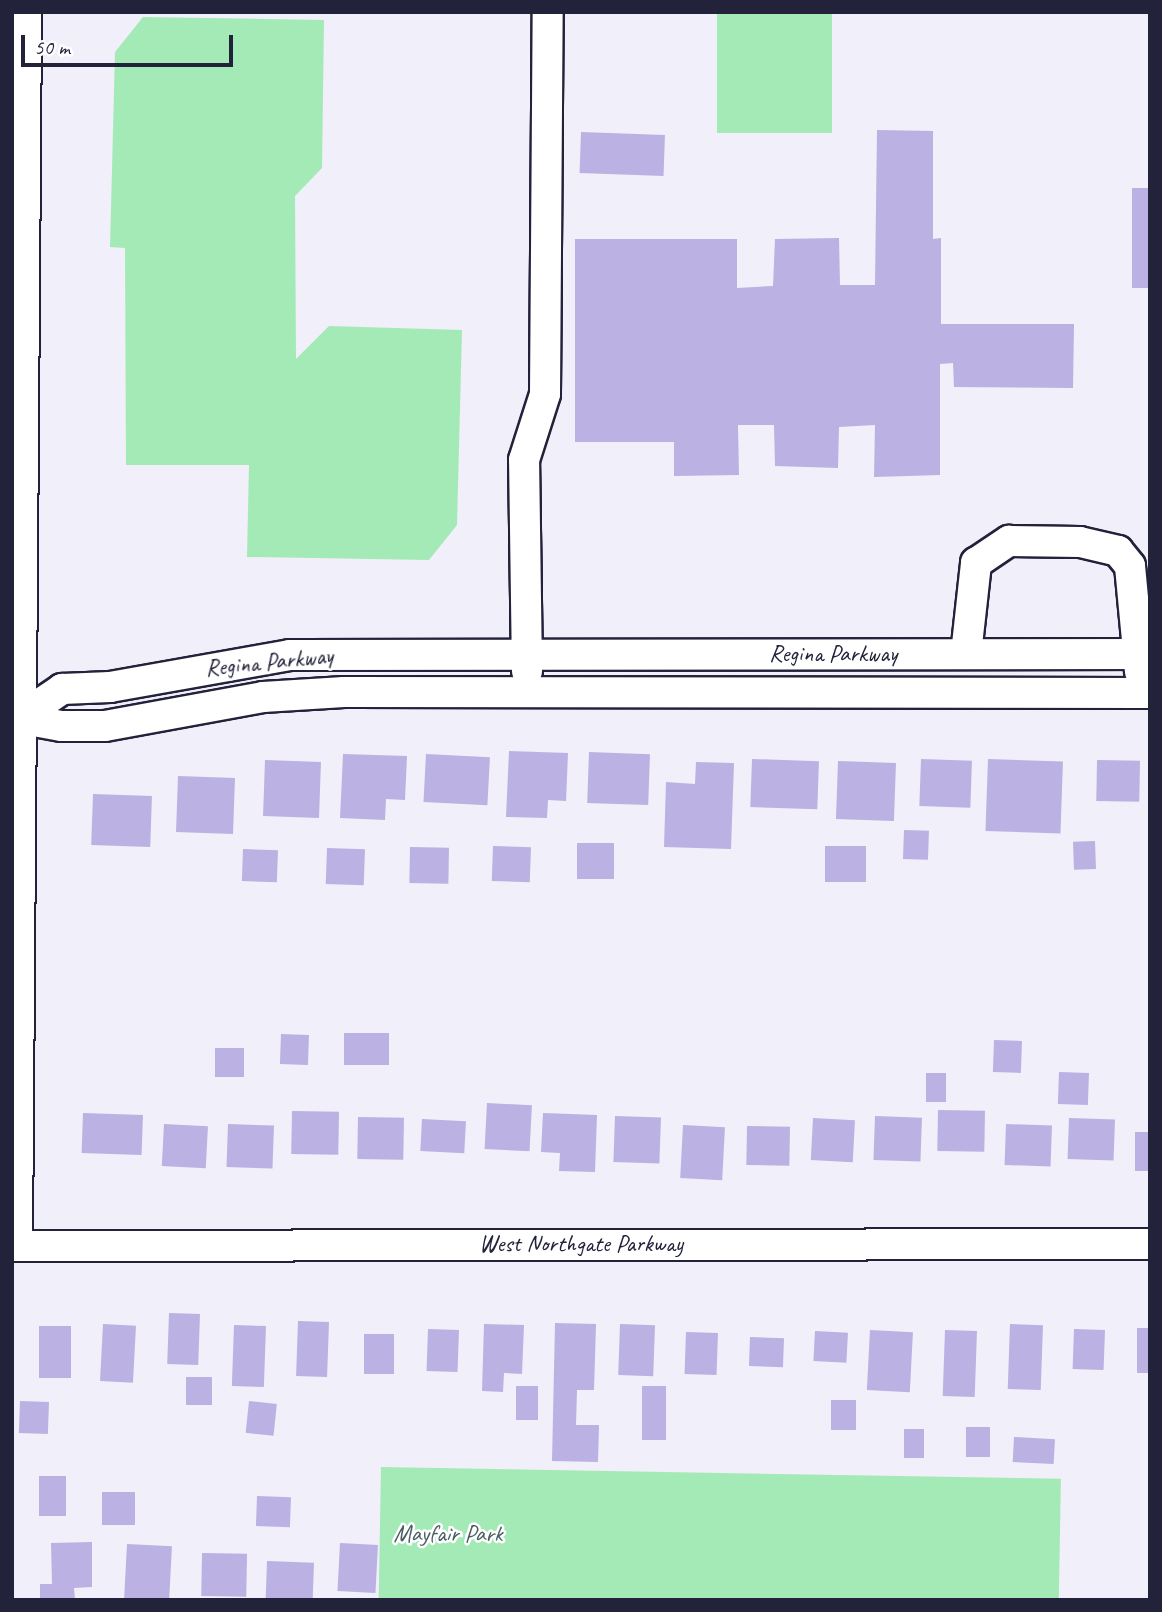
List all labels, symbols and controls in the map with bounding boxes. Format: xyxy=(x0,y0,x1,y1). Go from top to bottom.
scale bar xyxy=(24,21,236,65)
text: 50 m xyxy=(34,34,70,60)
street label: Regina Parkway xyxy=(769,640,897,668)
street label: Regina Parkway xyxy=(204,641,334,683)
street label: West Northgate Parkway xyxy=(478,1230,684,1258)
park label: Mayfair Park xyxy=(393,1520,503,1548)

